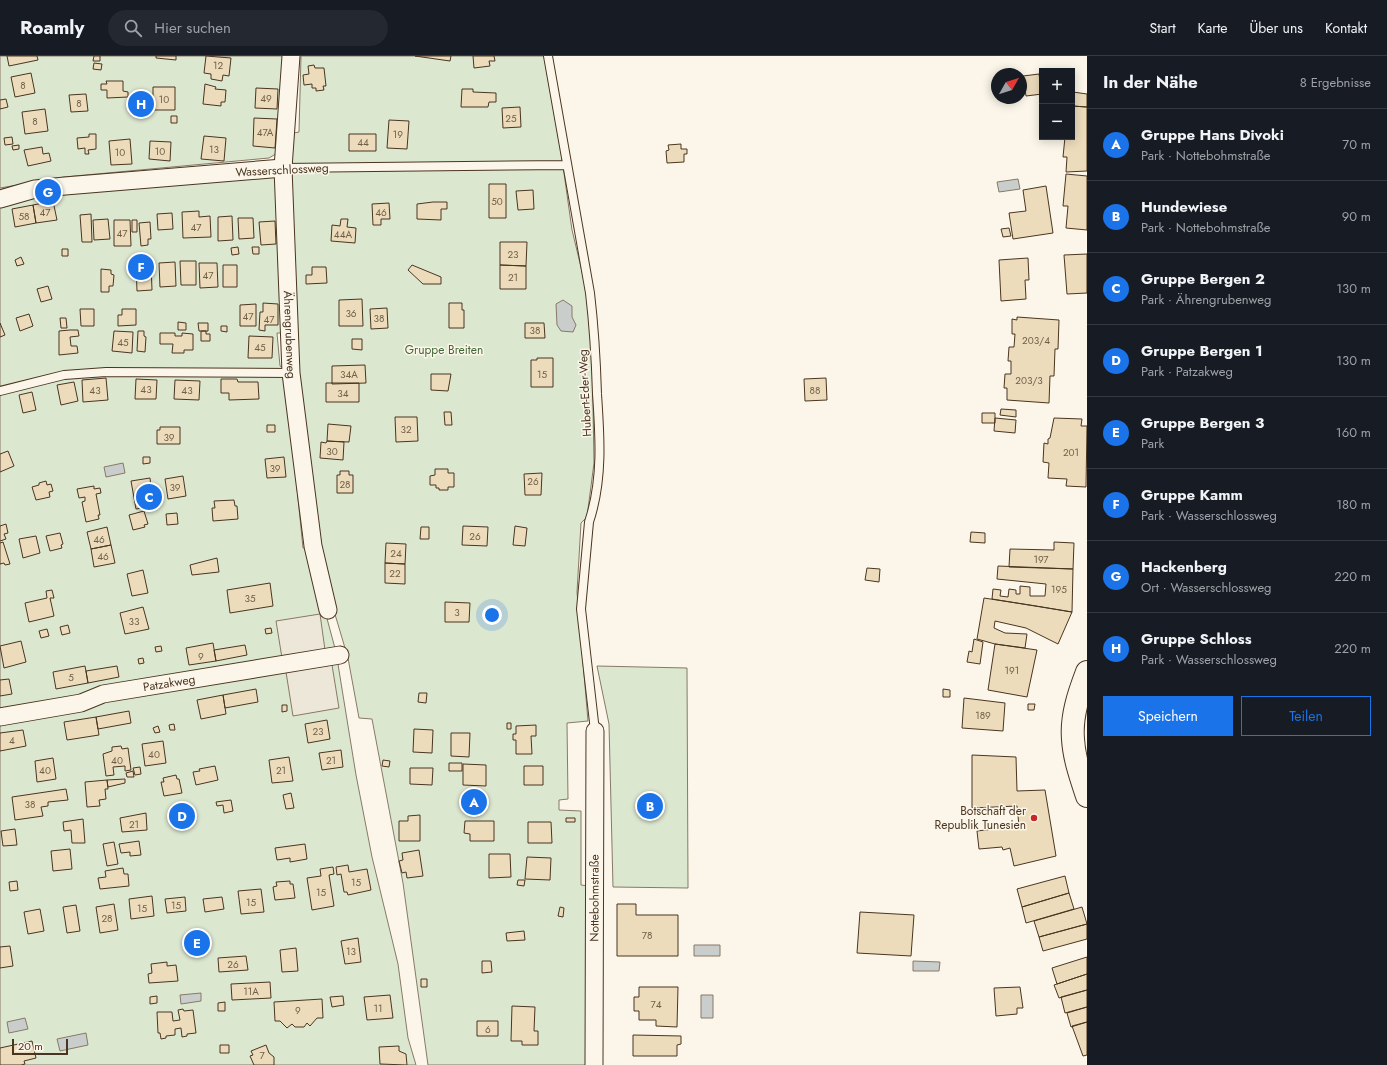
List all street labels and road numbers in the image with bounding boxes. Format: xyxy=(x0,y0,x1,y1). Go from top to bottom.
street label: Wasserschlossweg xyxy=(235,159,329,181)
street label: Ährengrubenweg xyxy=(279,290,301,380)
street label: Hubert-Eder-Weg xyxy=(574,349,596,437)
street label: Patzakweg xyxy=(142,670,197,696)
street label: Nottebohmstraße xyxy=(585,854,604,942)

